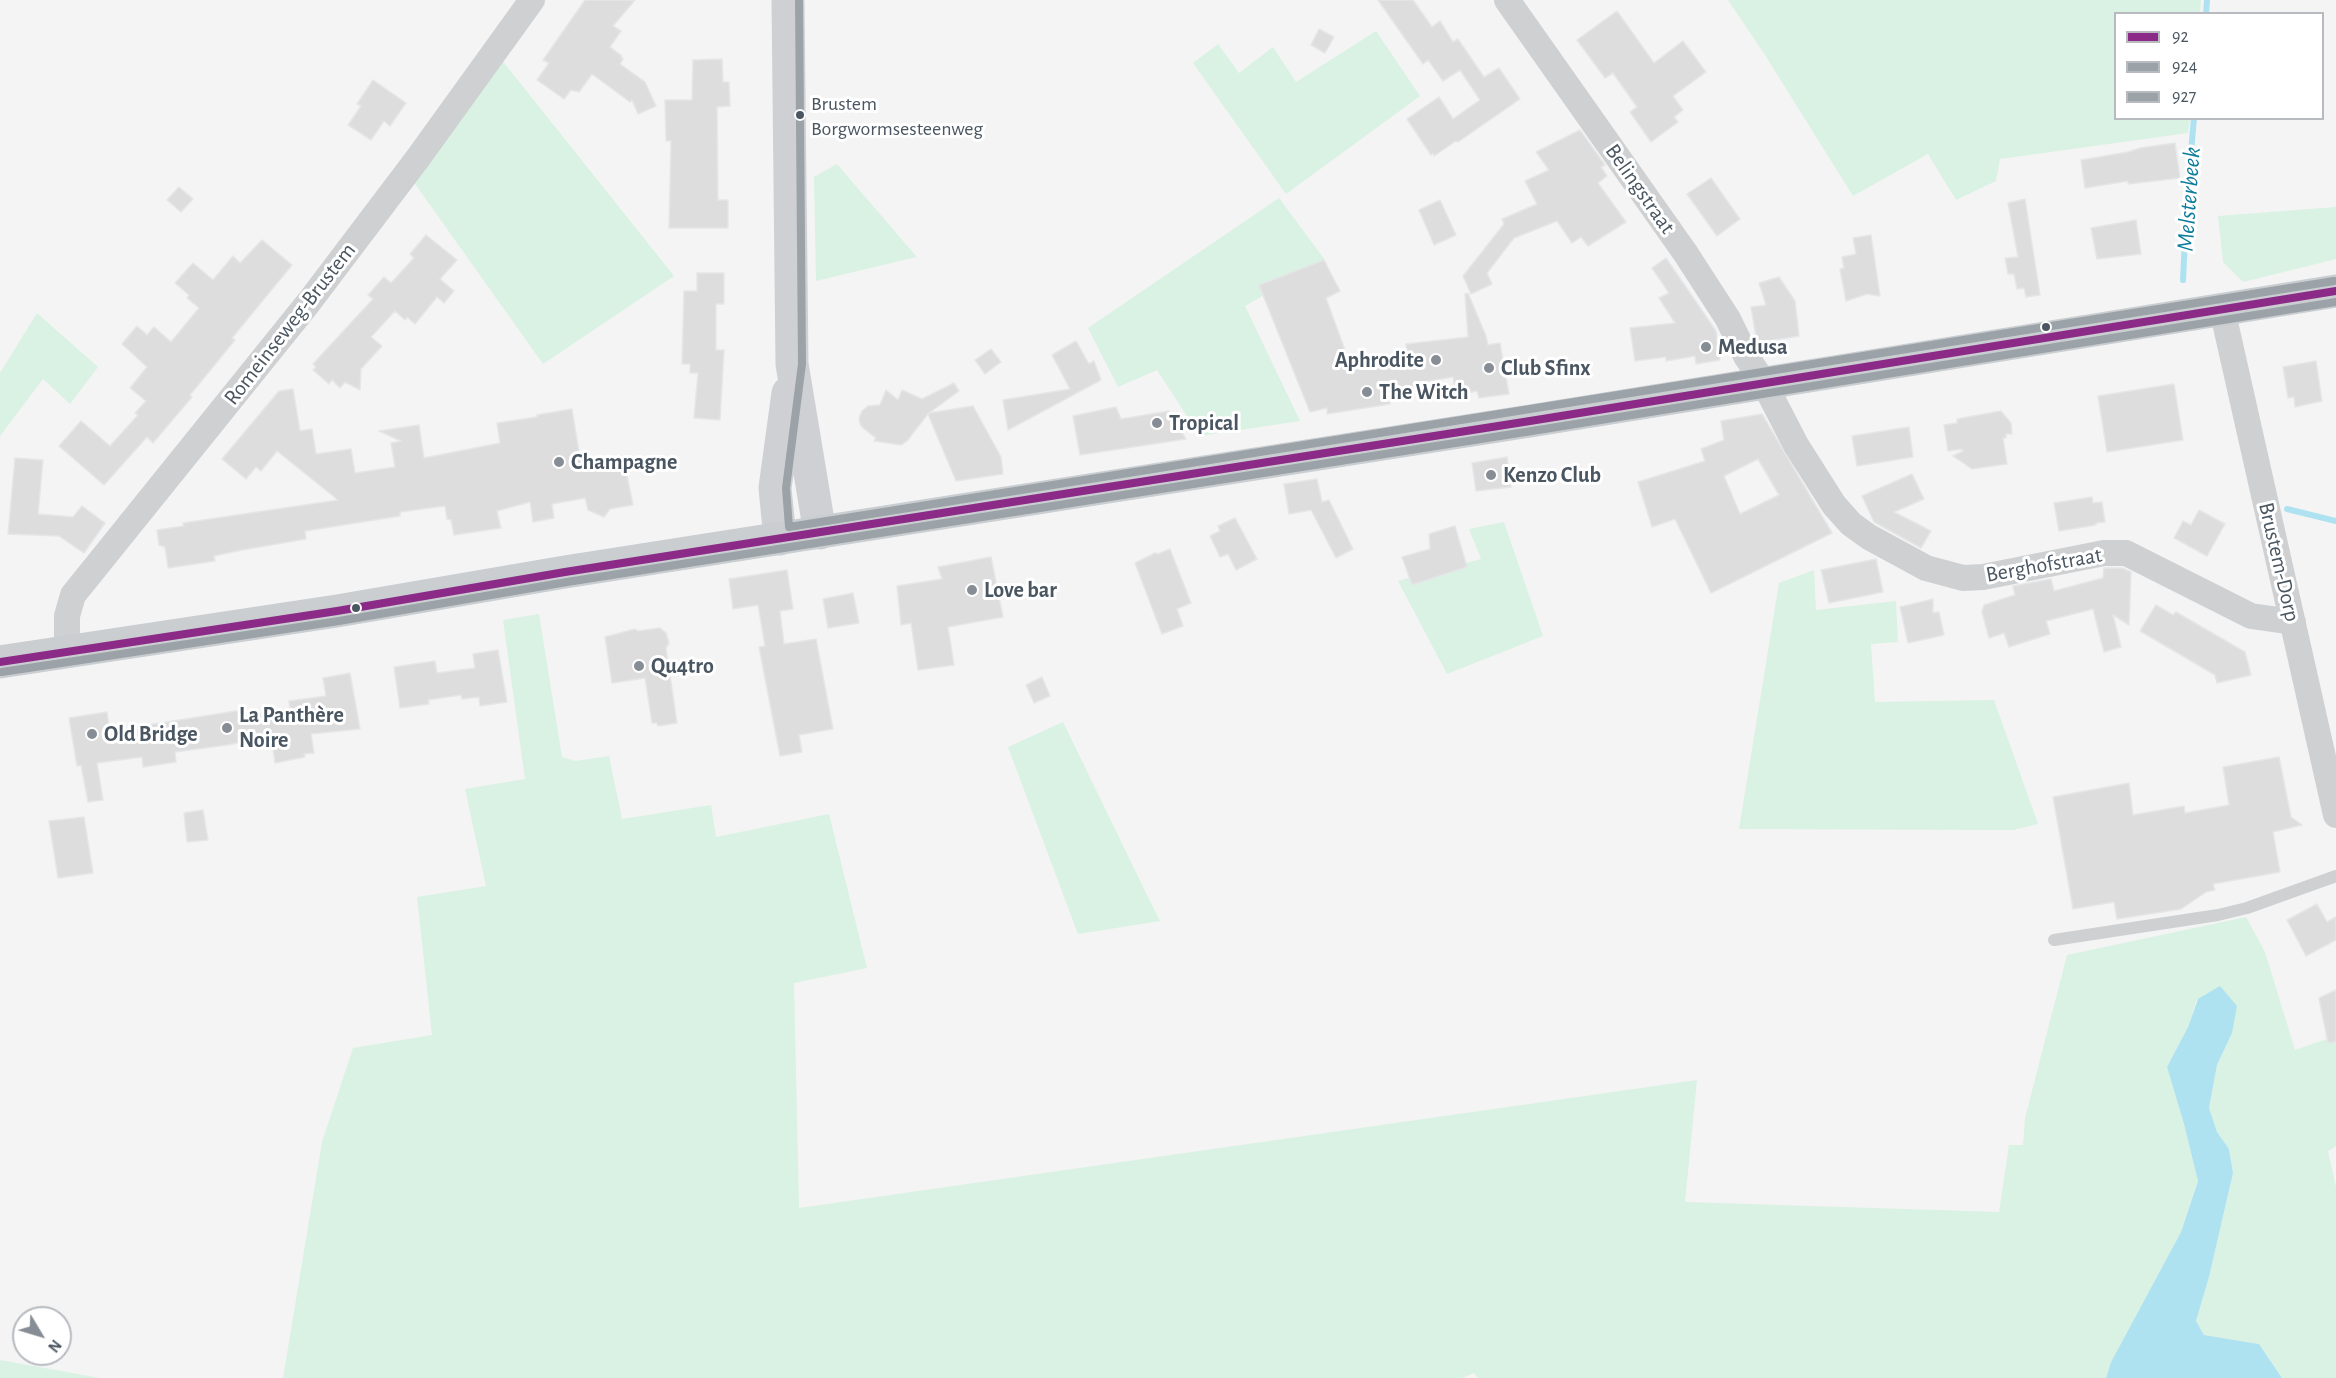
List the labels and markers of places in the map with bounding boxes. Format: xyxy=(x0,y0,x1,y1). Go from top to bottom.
place label: Brustem Borgwormsesteenweg xyxy=(811,92,983,139)
marker: Brustem Borgwormsesteenweg xyxy=(794,109,806,121)
unlabelled marker xyxy=(2040,321,2052,333)
place label: Medusa xyxy=(1718,334,1788,360)
marker: Medusa xyxy=(1699,340,1713,354)
place label: Aphrodite xyxy=(1335,347,1424,373)
marker: Aphrodite xyxy=(1429,353,1443,367)
place label: Club Sfinx xyxy=(1501,355,1590,381)
marker: Club Sfinx xyxy=(1482,361,1496,375)
place label: The Witch xyxy=(1379,379,1469,405)
marker: The Witch xyxy=(1360,385,1374,399)
place label: Tropical xyxy=(1169,410,1239,436)
marker: Tropical xyxy=(1150,416,1164,430)
place label: Champagne xyxy=(571,449,677,475)
marker: Champagne xyxy=(552,455,566,469)
place label: Kenzo Club xyxy=(1503,462,1601,488)
marker: Kenzo Club xyxy=(1484,468,1498,482)
place label: Love bar xyxy=(984,577,1057,603)
marker: Love bar xyxy=(965,583,979,597)
unlabelled marker xyxy=(350,602,362,614)
place label: Qu4tro xyxy=(651,653,714,679)
marker: Qu4tro xyxy=(632,659,646,673)
place label: La Panthère Noire xyxy=(239,702,344,754)
place label: Old Bridge xyxy=(104,721,198,747)
marker: La Panthère Noire xyxy=(220,721,234,735)
marker: Old Bridge xyxy=(85,727,99,741)

